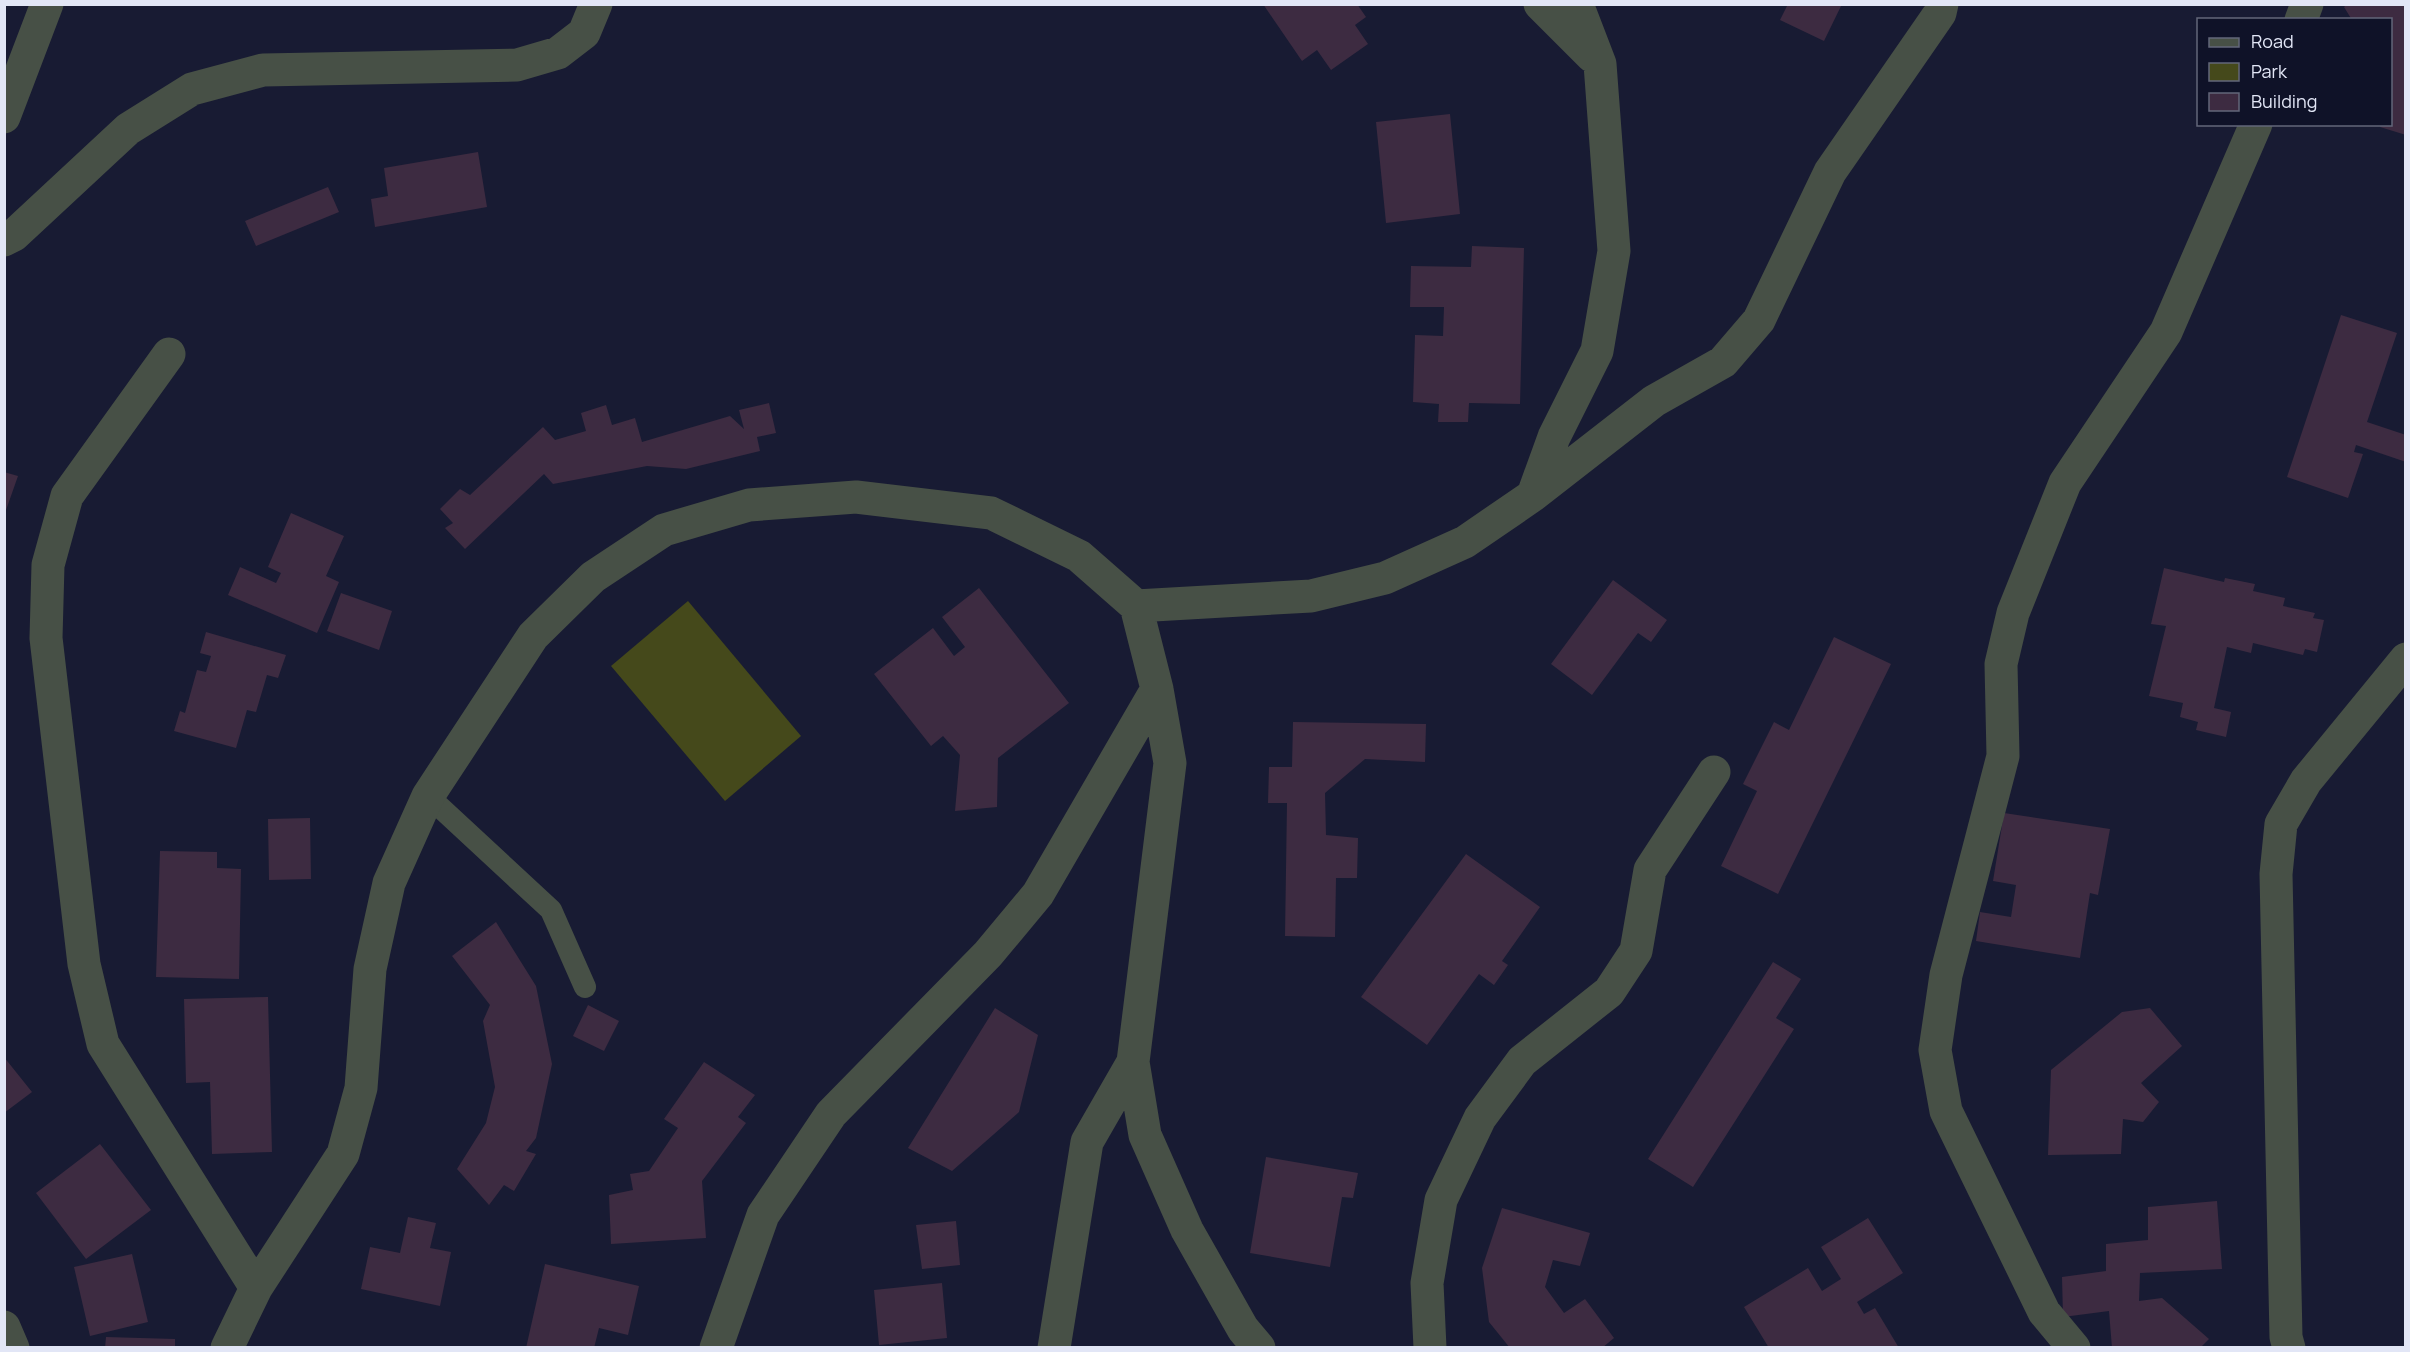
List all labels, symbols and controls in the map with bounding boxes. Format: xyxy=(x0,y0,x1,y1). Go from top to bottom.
legend xyxy=(2197,18,2392,126)
text: Road xyxy=(2251,29,2294,53)
text: Park xyxy=(2251,59,2288,83)
text: Building xyxy=(2251,89,2317,113)

